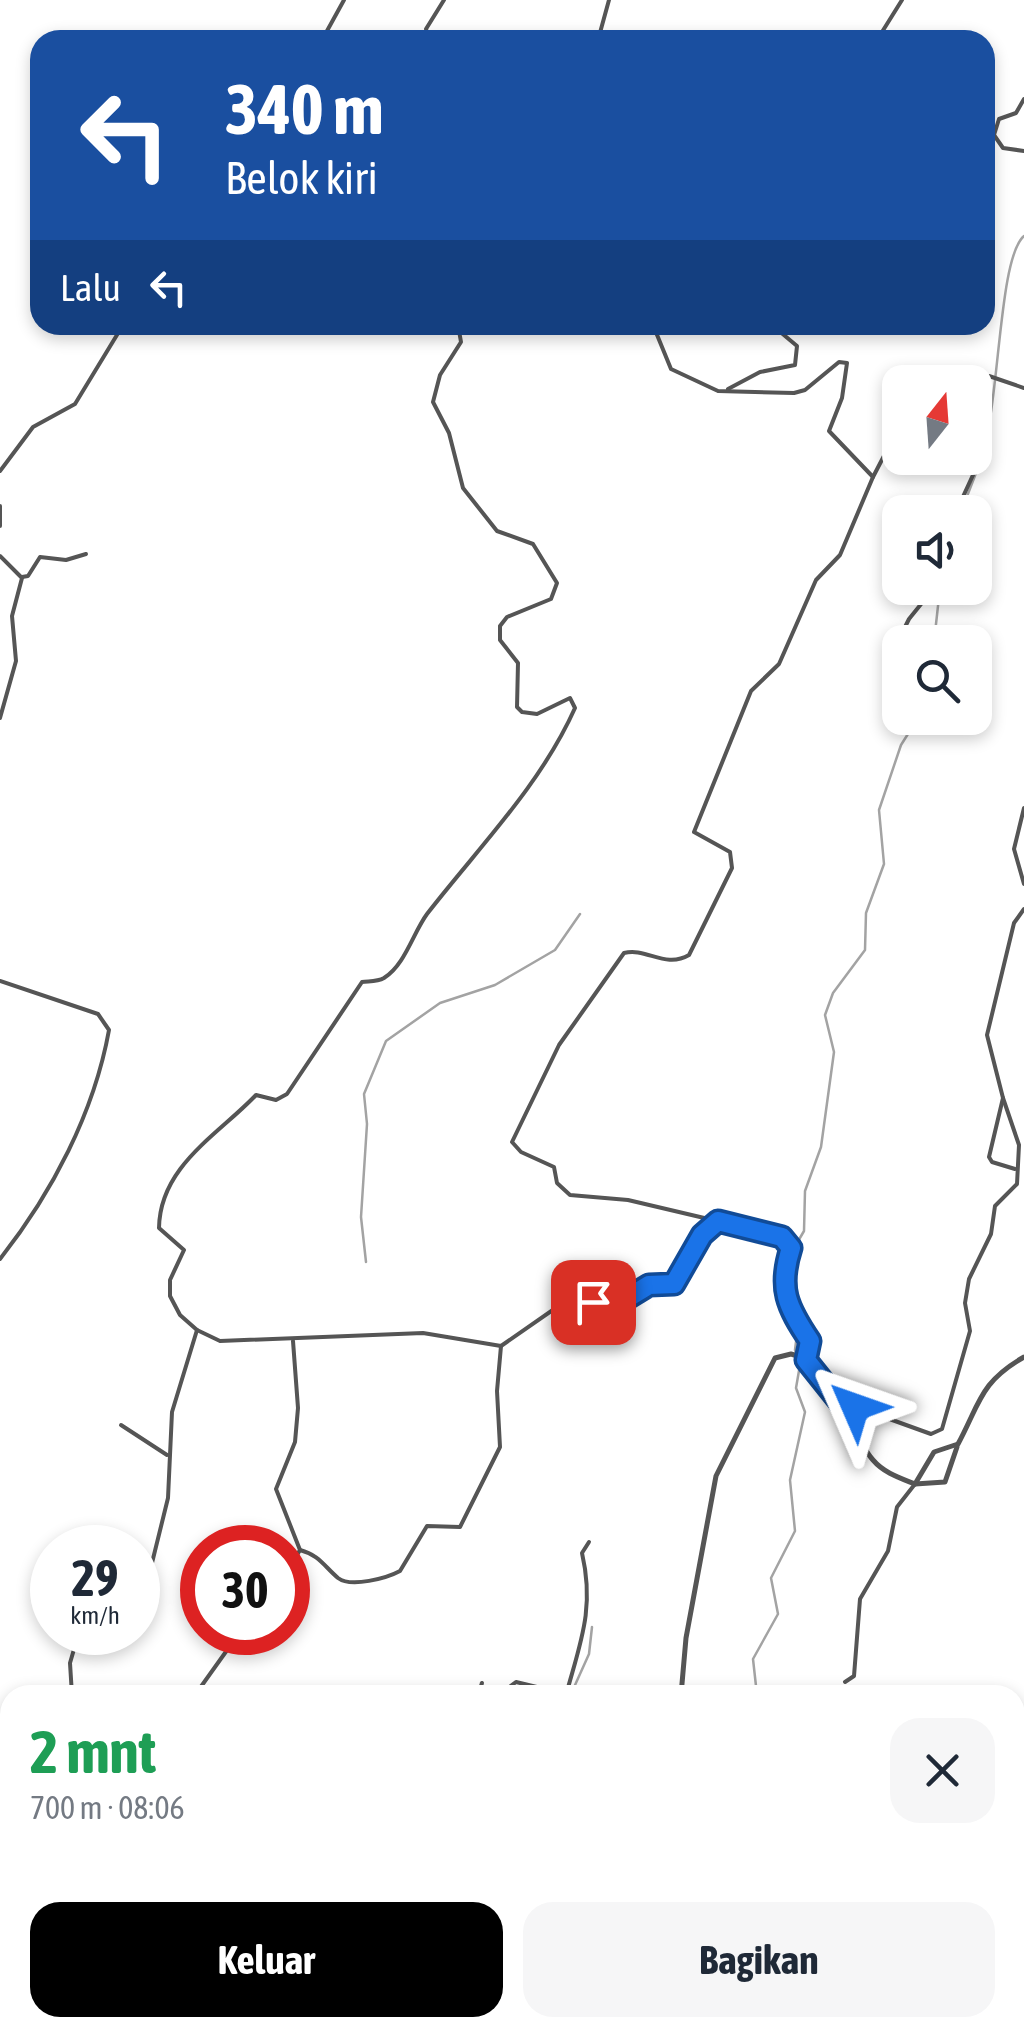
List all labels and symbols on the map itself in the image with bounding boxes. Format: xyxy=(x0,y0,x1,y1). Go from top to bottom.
north arrow xyxy=(882,365,992,475)
pin xyxy=(551,1260,636,1345)
position arrow xyxy=(803,1355,907,1459)
speed limit sign: 30 xyxy=(180,1525,310,1655)

